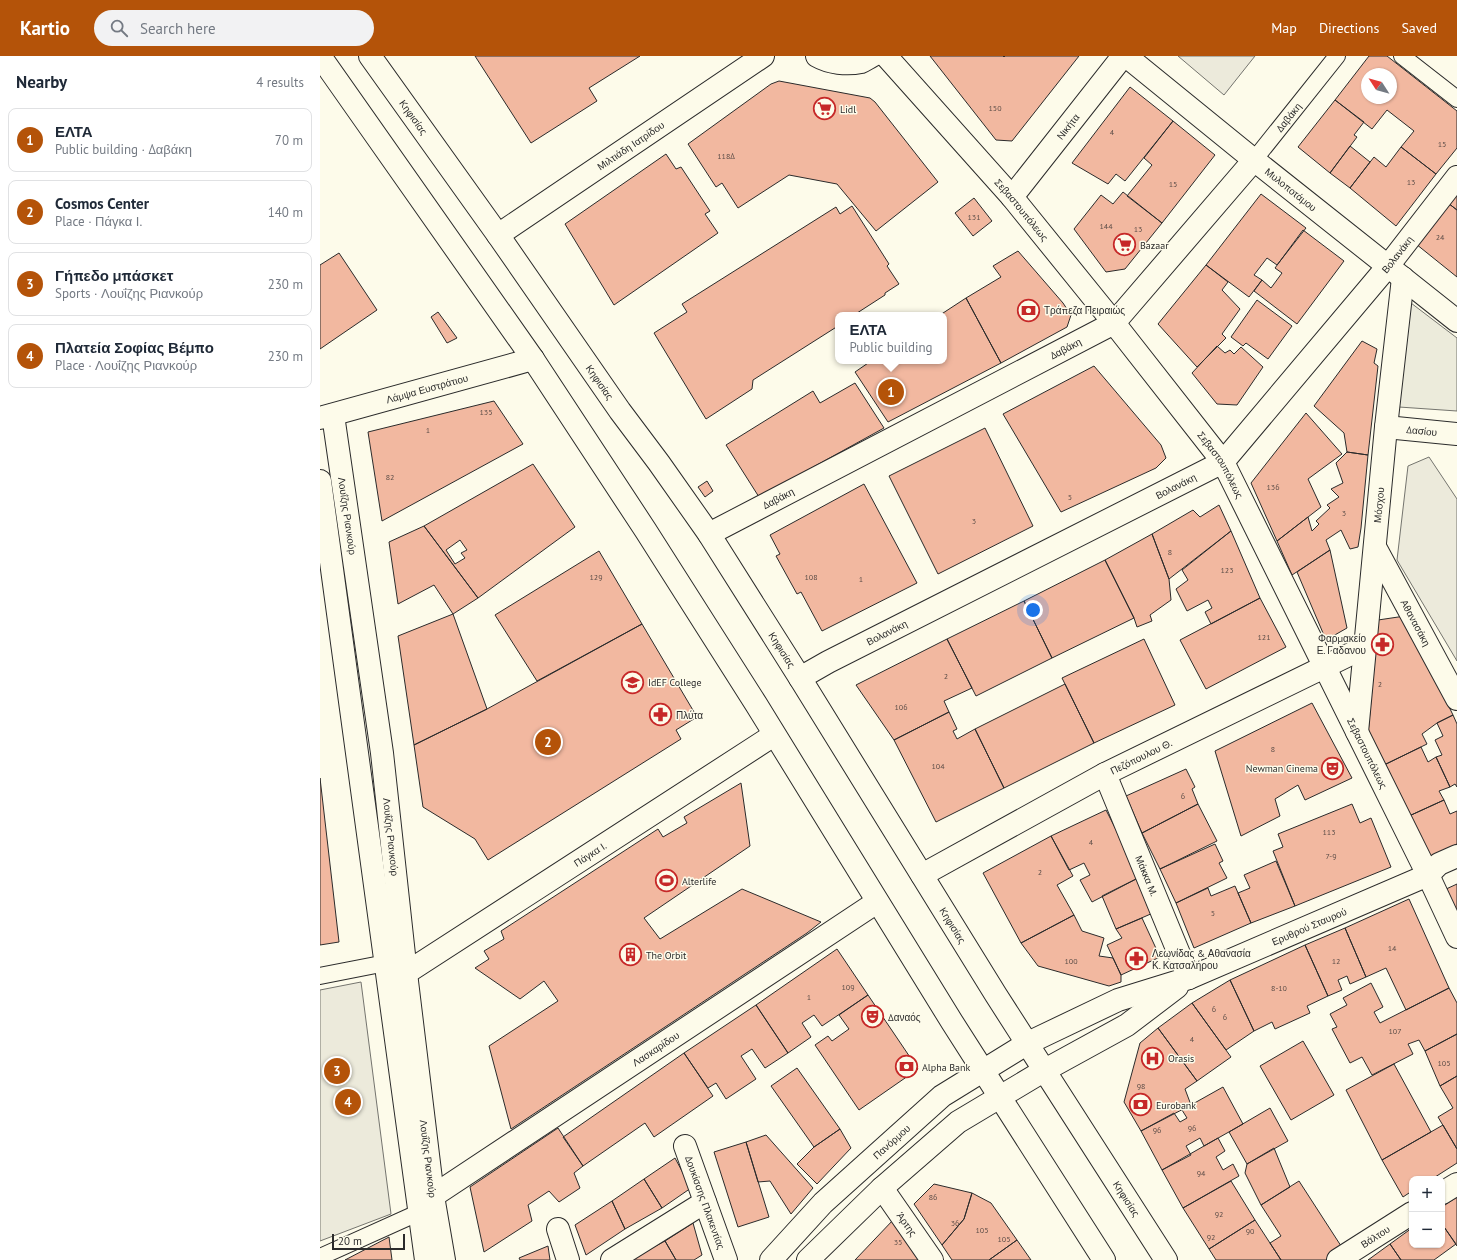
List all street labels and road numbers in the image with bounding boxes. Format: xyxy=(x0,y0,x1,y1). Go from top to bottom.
street label: Κηφισίας xyxy=(397,97,431,137)
street label: Δαβάκη xyxy=(1273,100,1304,134)
street label: Νικήτα xyxy=(1053,110,1082,142)
street label: Μιλτιάδη Ιατρίδου xyxy=(594,118,667,173)
street label: Μυλοποτάμου xyxy=(1262,165,1319,214)
street label: Σεβαστουπόλεως xyxy=(992,176,1051,244)
street label: Βολανάκη xyxy=(1378,233,1416,276)
street label: Δαβάκη xyxy=(1048,335,1083,362)
street label: Κηφισίας xyxy=(583,362,617,402)
street label: Λάμψα Ευστράτιου xyxy=(384,371,469,406)
street label: Δασίου xyxy=(1406,423,1438,439)
street label: Σεβαστουπόλεως xyxy=(1195,428,1247,501)
street label: Βολανάκη xyxy=(1153,470,1198,502)
street label: Λουΐζης Ριανκούρ xyxy=(336,476,360,556)
street label: Δαβάκη xyxy=(760,484,796,511)
street label: Μόσχου xyxy=(1370,486,1387,524)
street label: Αθανασάκη xyxy=(1398,597,1434,648)
street label: Βολανάκη xyxy=(864,617,909,648)
street label: Κηφισίας xyxy=(766,629,798,670)
street label: Σεβαστουπόλεως xyxy=(1345,716,1391,791)
street label: Πεζόπουλου Θ. xyxy=(1108,736,1174,777)
street label: Λουΐζης Ριανκούρ xyxy=(380,797,402,877)
street label: Πάγκα Ι. xyxy=(571,839,609,869)
street label: Μάκκα Μ. xyxy=(1133,853,1161,898)
street label: Ερυθρού Σταυρού xyxy=(1270,904,1348,948)
street label: Κηφισίας xyxy=(937,905,969,946)
street label: Λασκαρίδου xyxy=(630,1028,682,1069)
street label: Λουΐζης Ριανκούρ xyxy=(417,1119,440,1199)
street label: Πανόρμου xyxy=(870,1121,913,1162)
street label: Δουκίσσης Πλακεντίας xyxy=(683,1154,728,1251)
street label: Κηφισίας xyxy=(1110,1178,1143,1219)
street label: Άρτης xyxy=(894,1210,920,1239)
street label: Βάλτου xyxy=(1358,1222,1392,1251)

